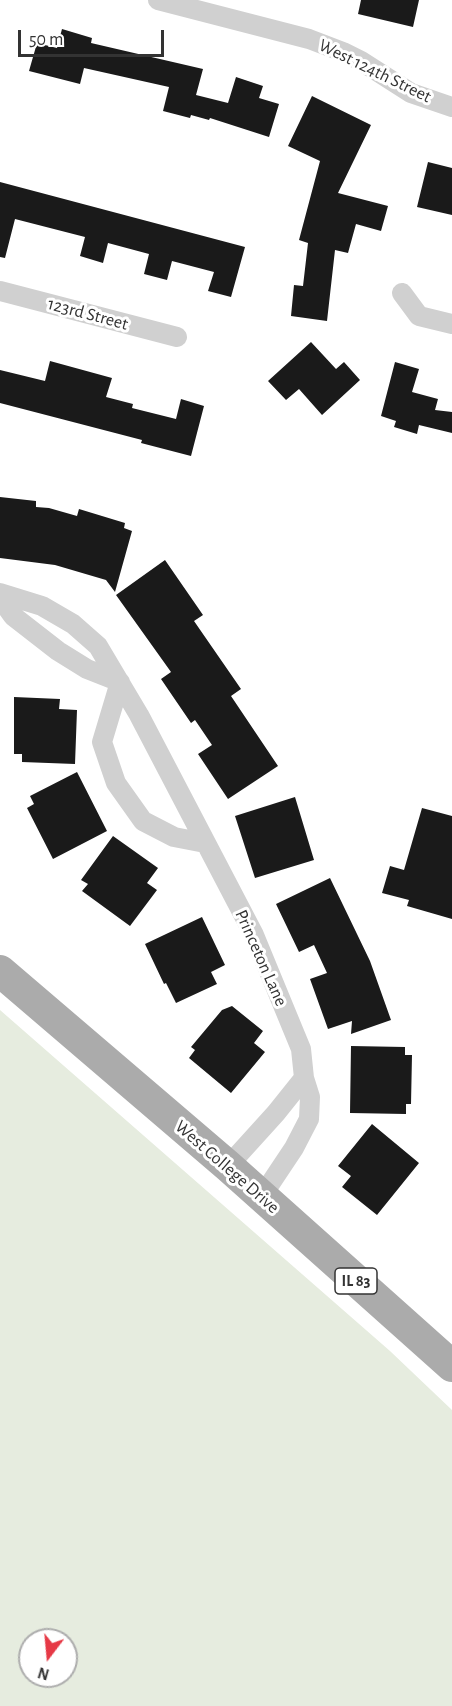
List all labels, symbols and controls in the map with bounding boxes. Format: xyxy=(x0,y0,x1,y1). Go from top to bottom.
scale bar xyxy=(21,18,166,56)
text: 50 m xyxy=(29,31,63,49)
street label: West 124th Street xyxy=(315,34,435,108)
street label: 123rd Street xyxy=(45,293,131,335)
street label: Princeton Lane xyxy=(230,906,292,1010)
street label: West College Drive xyxy=(170,1116,284,1218)
road number: IL 83 xyxy=(335,1268,377,1294)
north arrow xyxy=(18,1628,78,1688)
text: N xyxy=(36,1664,51,1683)

